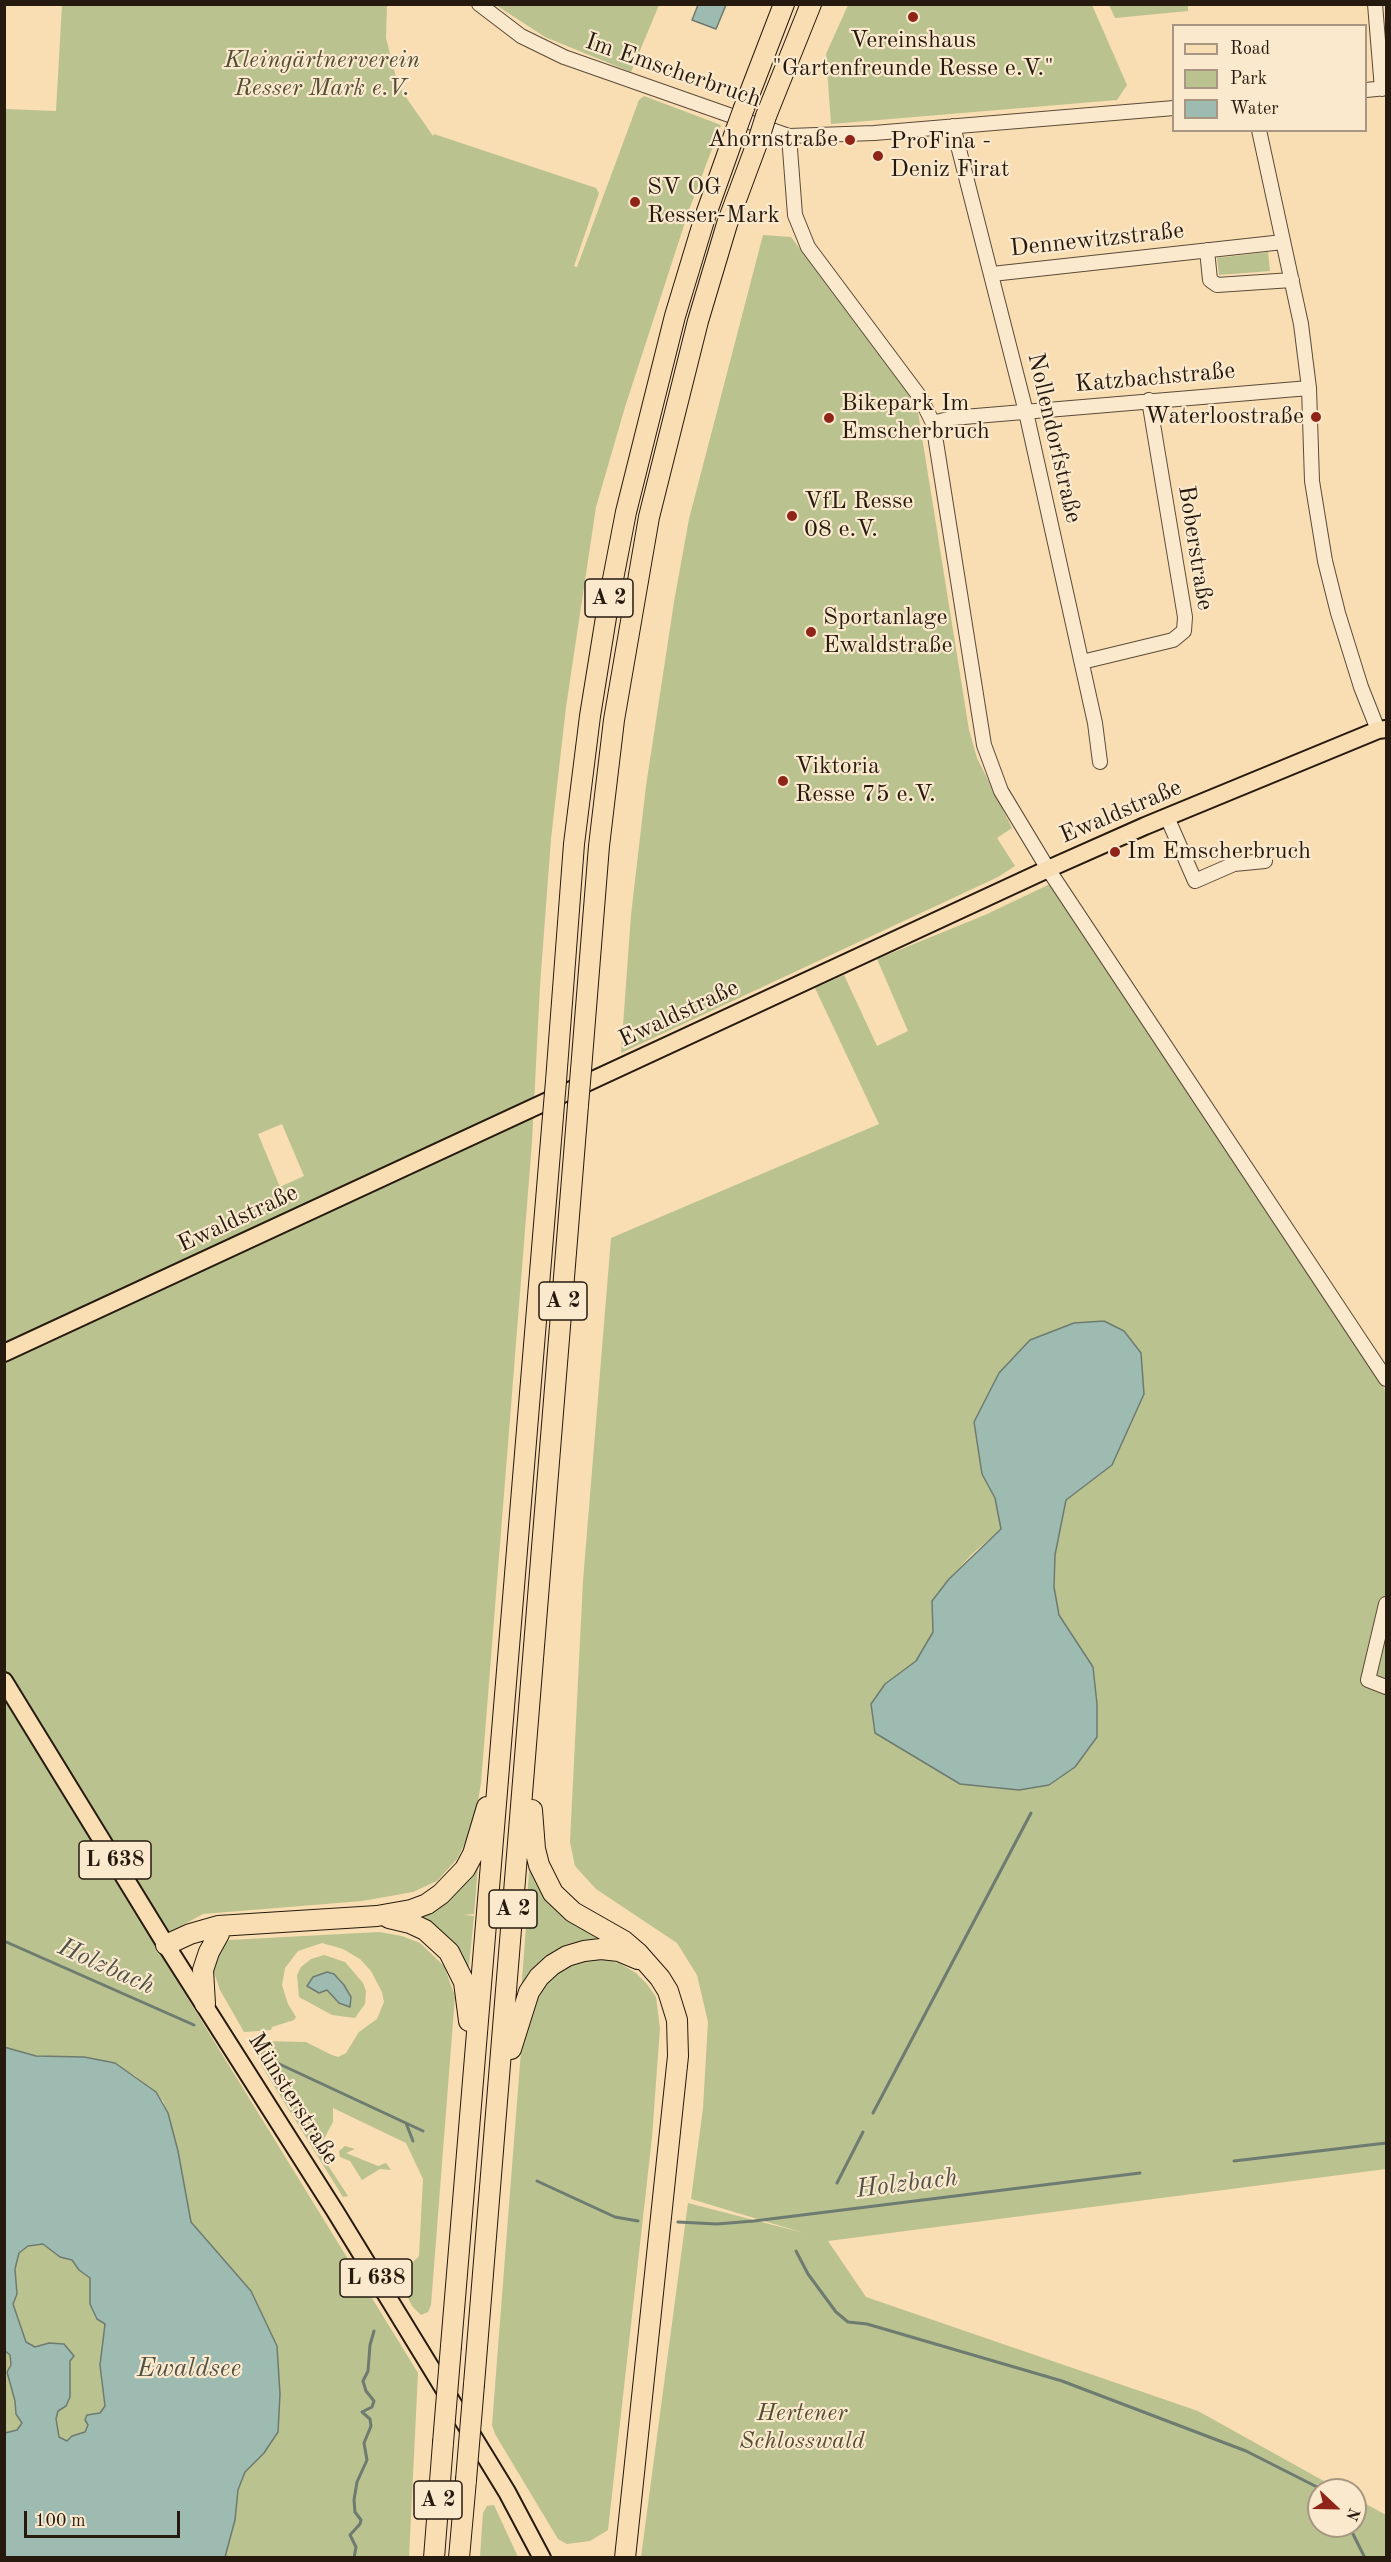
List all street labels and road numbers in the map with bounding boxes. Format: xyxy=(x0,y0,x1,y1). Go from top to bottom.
street label: Im Emscherbruch xyxy=(581,27,765,115)
street label: Dennewitzstraße xyxy=(1008,217,1186,263)
street label: Nollendorfstraße xyxy=(1020,350,1088,526)
street label: Katzbachstraße xyxy=(1074,357,1236,399)
street label: Boberstraße xyxy=(1171,484,1219,612)
road number: A 2 xyxy=(585,579,633,617)
street label: Ewaldstraße xyxy=(1056,773,1186,851)
street label: Ewaldstraße xyxy=(614,974,744,1054)
street label: Ewaldstraße xyxy=(173,1179,303,1259)
road number: A 2 xyxy=(539,1282,587,1320)
road number: L 638 xyxy=(79,1841,151,1879)
road number: A 2 xyxy=(489,1890,537,1928)
street label: Münsterstraße xyxy=(241,2028,345,2170)
road number: L 638 xyxy=(340,2259,412,2297)
road number: A 2 xyxy=(414,2481,462,2519)

